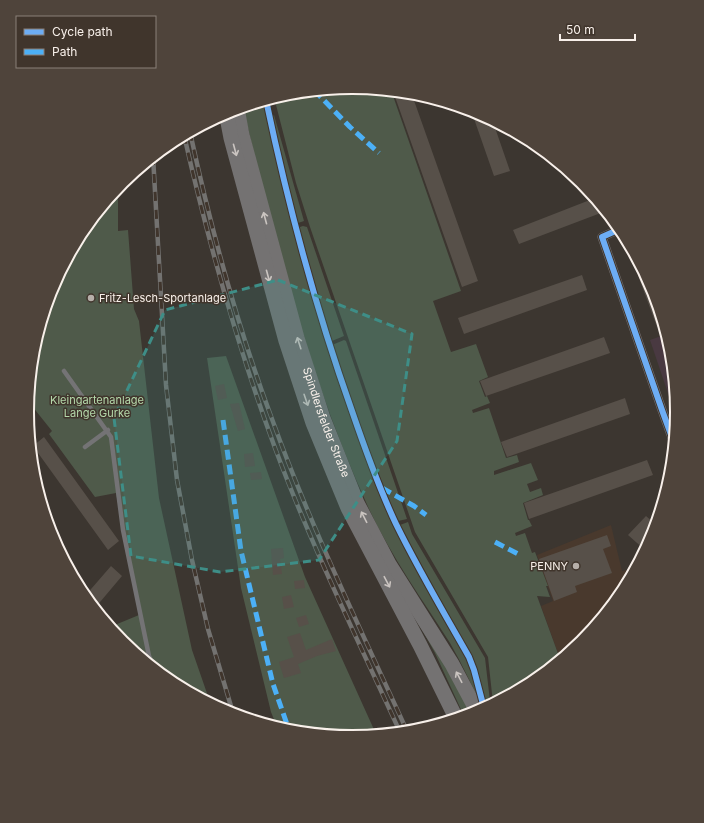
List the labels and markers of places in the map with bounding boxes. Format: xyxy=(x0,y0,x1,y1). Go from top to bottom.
place label: Fritz-Lesch-Sportanlage xyxy=(99,291,226,305)
marker: Fritz-Lesch-Sportanlage xyxy=(86,293,96,303)
place label: PENNY xyxy=(530,559,569,573)
marker: PENNY xyxy=(571,561,581,571)

